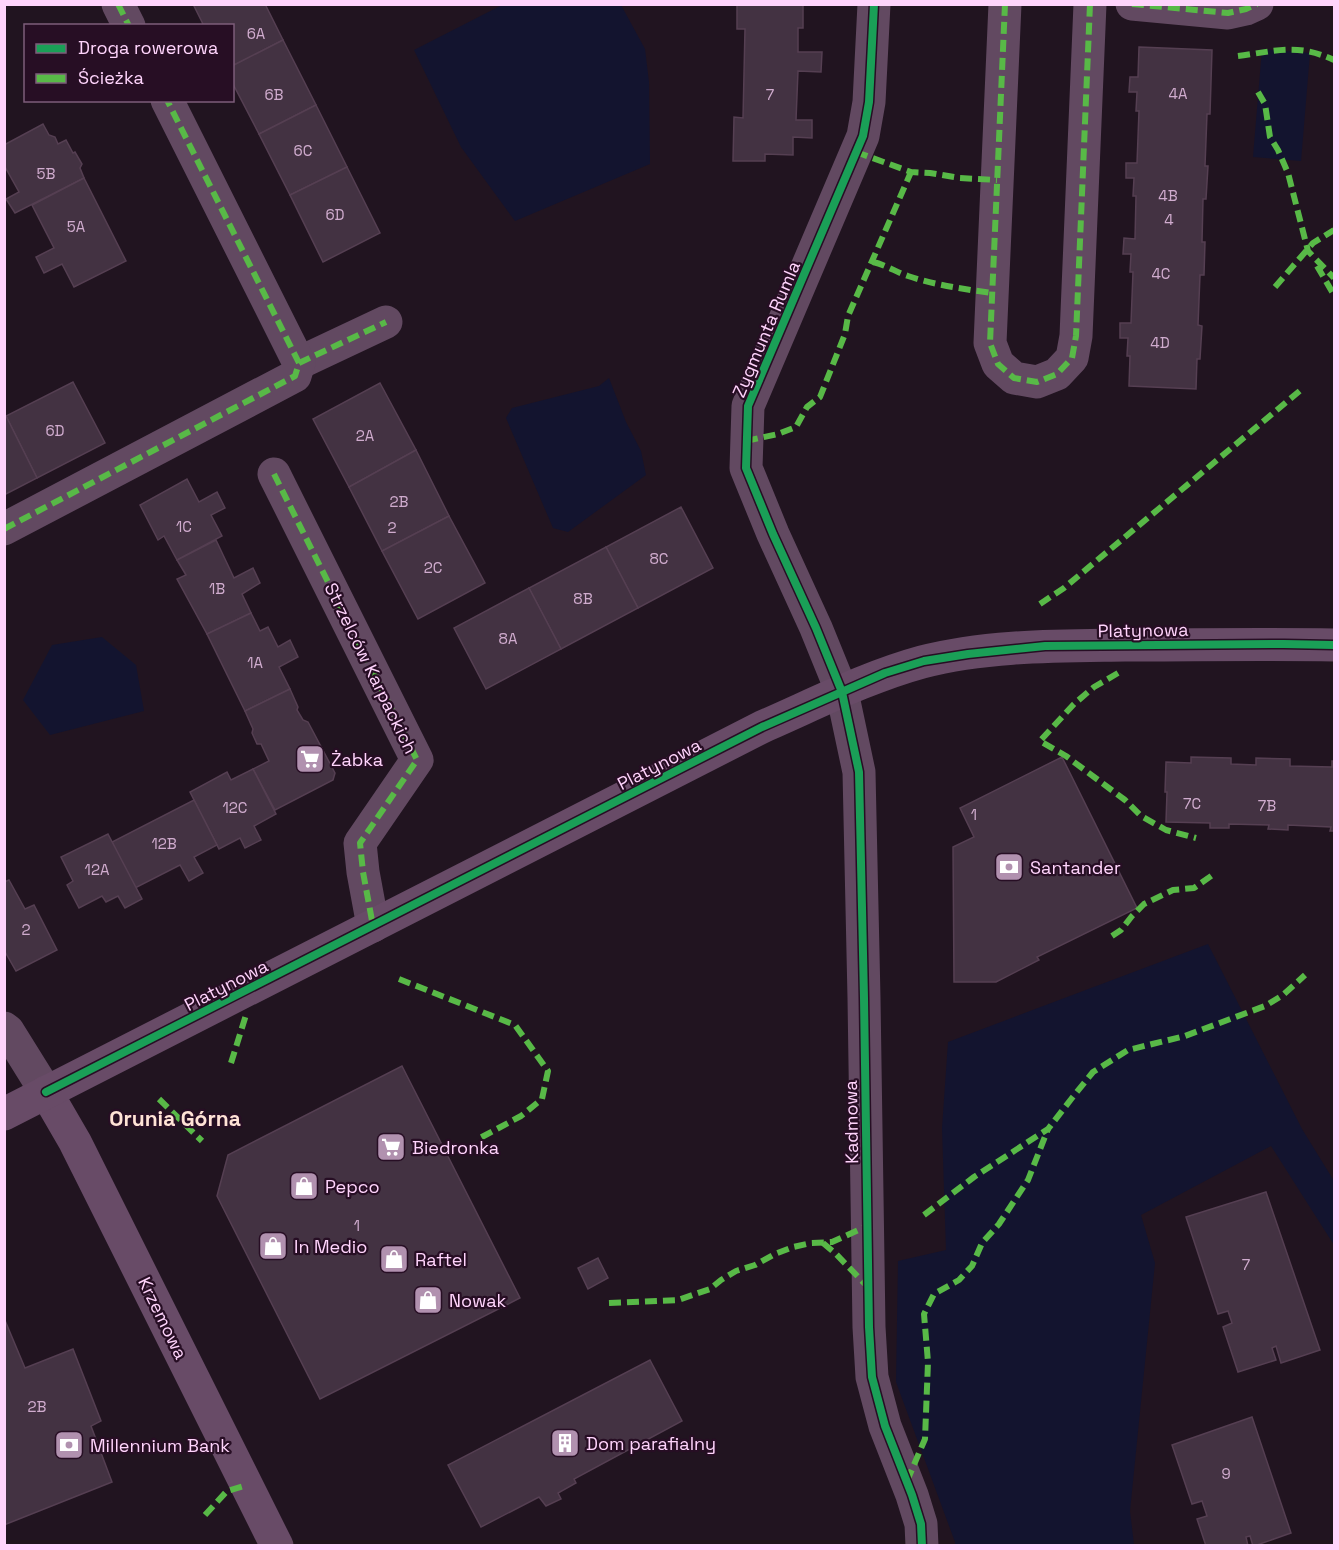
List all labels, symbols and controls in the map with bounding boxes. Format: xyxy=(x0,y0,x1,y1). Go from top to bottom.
legend xyxy=(24,24,234,102)
house number: 6A xyxy=(247,24,266,43)
text: Droga rowerowa xyxy=(78,36,218,59)
text: Ścieżka xyxy=(78,66,144,89)
house number: 4A xyxy=(1169,84,1188,103)
house number: 6B xyxy=(264,85,284,104)
house number: 7 xyxy=(766,85,774,104)
house number: 6C xyxy=(294,141,312,160)
house number: 5B xyxy=(37,164,56,183)
house number: 4B xyxy=(1158,186,1178,205)
house number: 6D xyxy=(325,205,345,224)
house number: 4 xyxy=(1164,210,1174,229)
house number: 5A xyxy=(67,217,86,236)
street label: Zygmunta Rumla xyxy=(727,257,805,401)
house number: 4C xyxy=(1151,264,1171,283)
house number: 4D xyxy=(1150,333,1170,352)
house number: 6D xyxy=(45,421,65,440)
house number: 2A xyxy=(356,426,375,445)
house number: 2B xyxy=(390,492,409,511)
house number: 1C xyxy=(176,517,192,536)
house number: 2 xyxy=(387,518,397,537)
house number: 8C xyxy=(650,549,668,568)
house number: 2C xyxy=(424,558,442,577)
house number: 1B xyxy=(209,579,225,598)
street label: Strzelców Karpackich xyxy=(320,579,422,757)
house number: 8B xyxy=(573,589,593,608)
street label: Platynowa xyxy=(1097,618,1189,642)
house number: 8A xyxy=(499,629,518,648)
house number: 1A xyxy=(247,653,263,672)
street label: Platynowa xyxy=(613,733,705,795)
supermarket icon: Żabka xyxy=(294,743,326,775)
place label: Żabka xyxy=(331,748,383,771)
house number: 7C xyxy=(1183,794,1201,813)
house number: 7B xyxy=(1258,796,1276,815)
house number: 12C xyxy=(223,798,247,817)
house number: 1 xyxy=(971,805,977,824)
house number: 12B xyxy=(151,834,177,853)
bank icon: Santander xyxy=(993,851,1025,883)
place label: Santander xyxy=(1030,856,1121,879)
house number: 12A xyxy=(85,860,110,879)
house number: 2 xyxy=(21,920,31,939)
street label: Platynowa xyxy=(180,954,272,1016)
street label: Kadmowa xyxy=(839,1080,863,1164)
district label: Orunia Górna xyxy=(109,1105,241,1132)
supermarket icon: Biedronka xyxy=(375,1131,407,1163)
place label: Biedronka xyxy=(412,1136,499,1159)
shop icon: Pepco xyxy=(288,1170,320,1202)
place label: Pepco xyxy=(325,1175,380,1198)
house number: 1 xyxy=(354,1216,360,1235)
shop icon: In Medio xyxy=(257,1230,289,1262)
place label: In Medio xyxy=(294,1235,367,1258)
shop icon: Raftel xyxy=(378,1243,410,1275)
place label: Raftel xyxy=(415,1248,467,1271)
house number: 7 xyxy=(1242,1255,1250,1274)
street label: Krzemowa xyxy=(133,1273,193,1363)
shop icon: Nowak xyxy=(412,1284,444,1316)
place label: Nowak xyxy=(449,1289,507,1312)
house number: 2B xyxy=(28,1397,47,1416)
building icon: Dom parafialny xyxy=(549,1427,581,1459)
bank icon: Millennium Bank xyxy=(53,1429,85,1461)
place label: Dom parafialny xyxy=(586,1432,716,1455)
place label: Millennium Bank xyxy=(90,1434,230,1457)
house number: 9 xyxy=(1221,1464,1231,1483)

